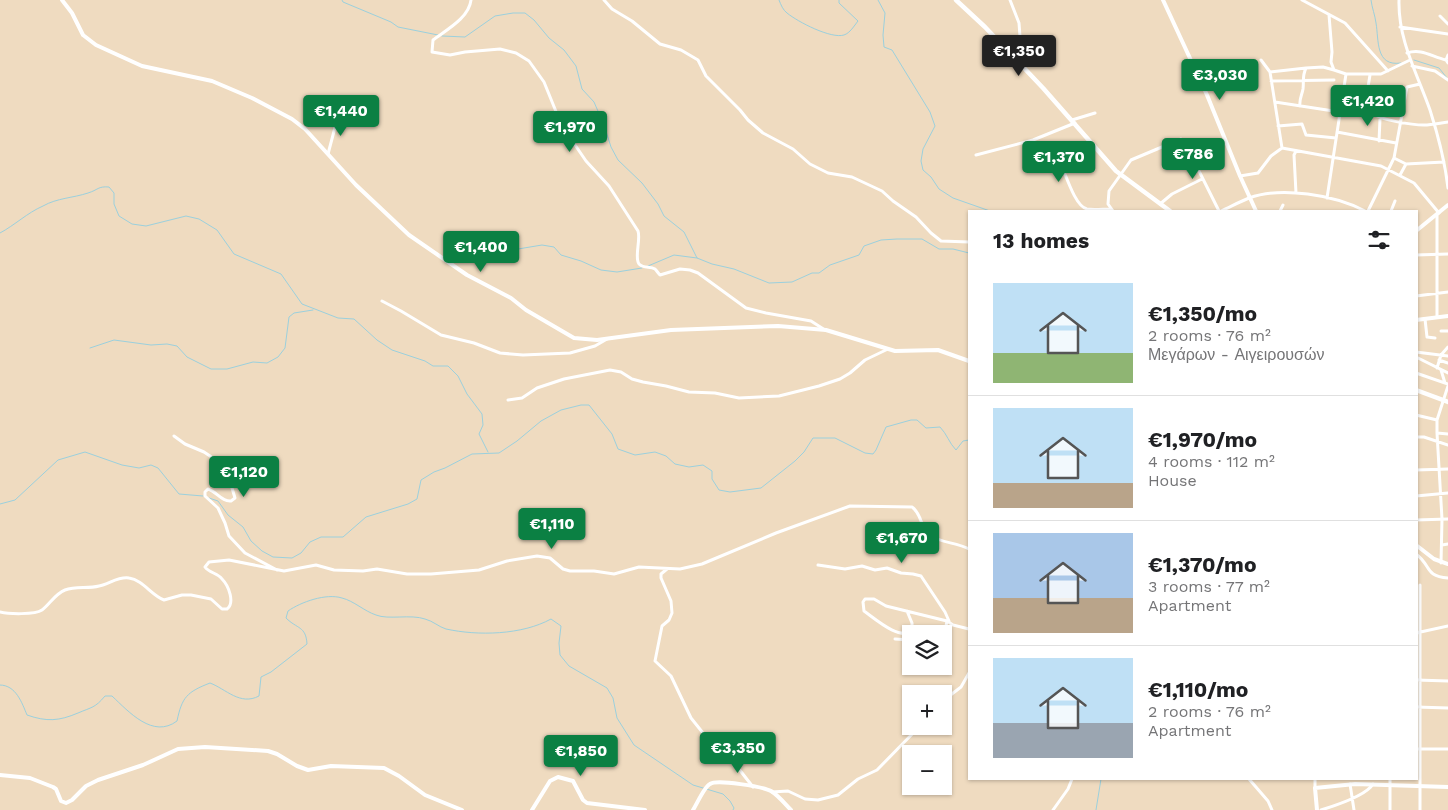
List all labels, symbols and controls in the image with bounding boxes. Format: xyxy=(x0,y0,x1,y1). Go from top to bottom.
pin: €1,350 xyxy=(978,34,1060,77)
text: €1,350 xyxy=(993,41,1045,60)
pin: €3,030 xyxy=(1179,58,1261,101)
text: €3,030 xyxy=(1192,65,1248,84)
pin: €1,420 xyxy=(1327,84,1409,127)
text: €1,420 xyxy=(1342,91,1394,110)
pin: €1,440 xyxy=(300,94,382,137)
text: €1,440 xyxy=(314,101,368,120)
pin: €1,970 xyxy=(529,110,611,153)
text: €1,970 xyxy=(544,117,596,136)
pin: €786 xyxy=(1163,138,1223,180)
pin: €1,370 xyxy=(1018,140,1100,183)
text: €786 xyxy=(1173,144,1213,163)
text: €1,370 xyxy=(1033,147,1085,166)
icon: filters xyxy=(1365,226,1393,254)
text: 13 homes xyxy=(993,228,1089,253)
pin: €1,400 xyxy=(440,230,522,273)
text: €1,400 xyxy=(454,237,508,256)
text: €1,350/mo xyxy=(1148,301,1257,326)
icon: home xyxy=(1033,303,1093,363)
text: 2 rooms · 76 m² xyxy=(1148,326,1271,345)
text: Μεγάρων - Αιγειρουσών xyxy=(1148,345,1324,364)
text: €1,970/mo xyxy=(1148,427,1257,452)
icon: home xyxy=(1033,428,1093,488)
text: 4 rooms · 112 m² xyxy=(1148,452,1275,471)
pin: €1,120 xyxy=(203,456,285,498)
text: €1,120 xyxy=(220,462,268,481)
text: House xyxy=(1148,471,1197,490)
pin: €1,110 xyxy=(511,508,593,550)
text: €1,110 xyxy=(529,514,575,533)
pin: €1,670 xyxy=(861,522,943,564)
text: €1,670 xyxy=(876,528,928,547)
text: €1,370/mo xyxy=(1148,552,1256,577)
icon: home xyxy=(1033,553,1093,613)
text: 3 rooms · 77 m² xyxy=(1148,577,1270,596)
text: Apartment xyxy=(1148,596,1231,615)
map controls xyxy=(902,625,952,795)
button: layers xyxy=(902,625,952,675)
text: €1,110/mo xyxy=(1148,677,1248,702)
icon: home xyxy=(1033,678,1093,738)
button: + xyxy=(902,685,952,735)
text: 2 rooms · 76 m² xyxy=(1148,702,1271,721)
text: Apartment xyxy=(1148,721,1231,740)
pin: €3,350 xyxy=(697,732,779,774)
pin: €1,850 xyxy=(540,734,622,777)
text: €3,350 xyxy=(711,738,765,757)
text: €1,850 xyxy=(555,741,607,760)
button: − xyxy=(902,745,952,795)

